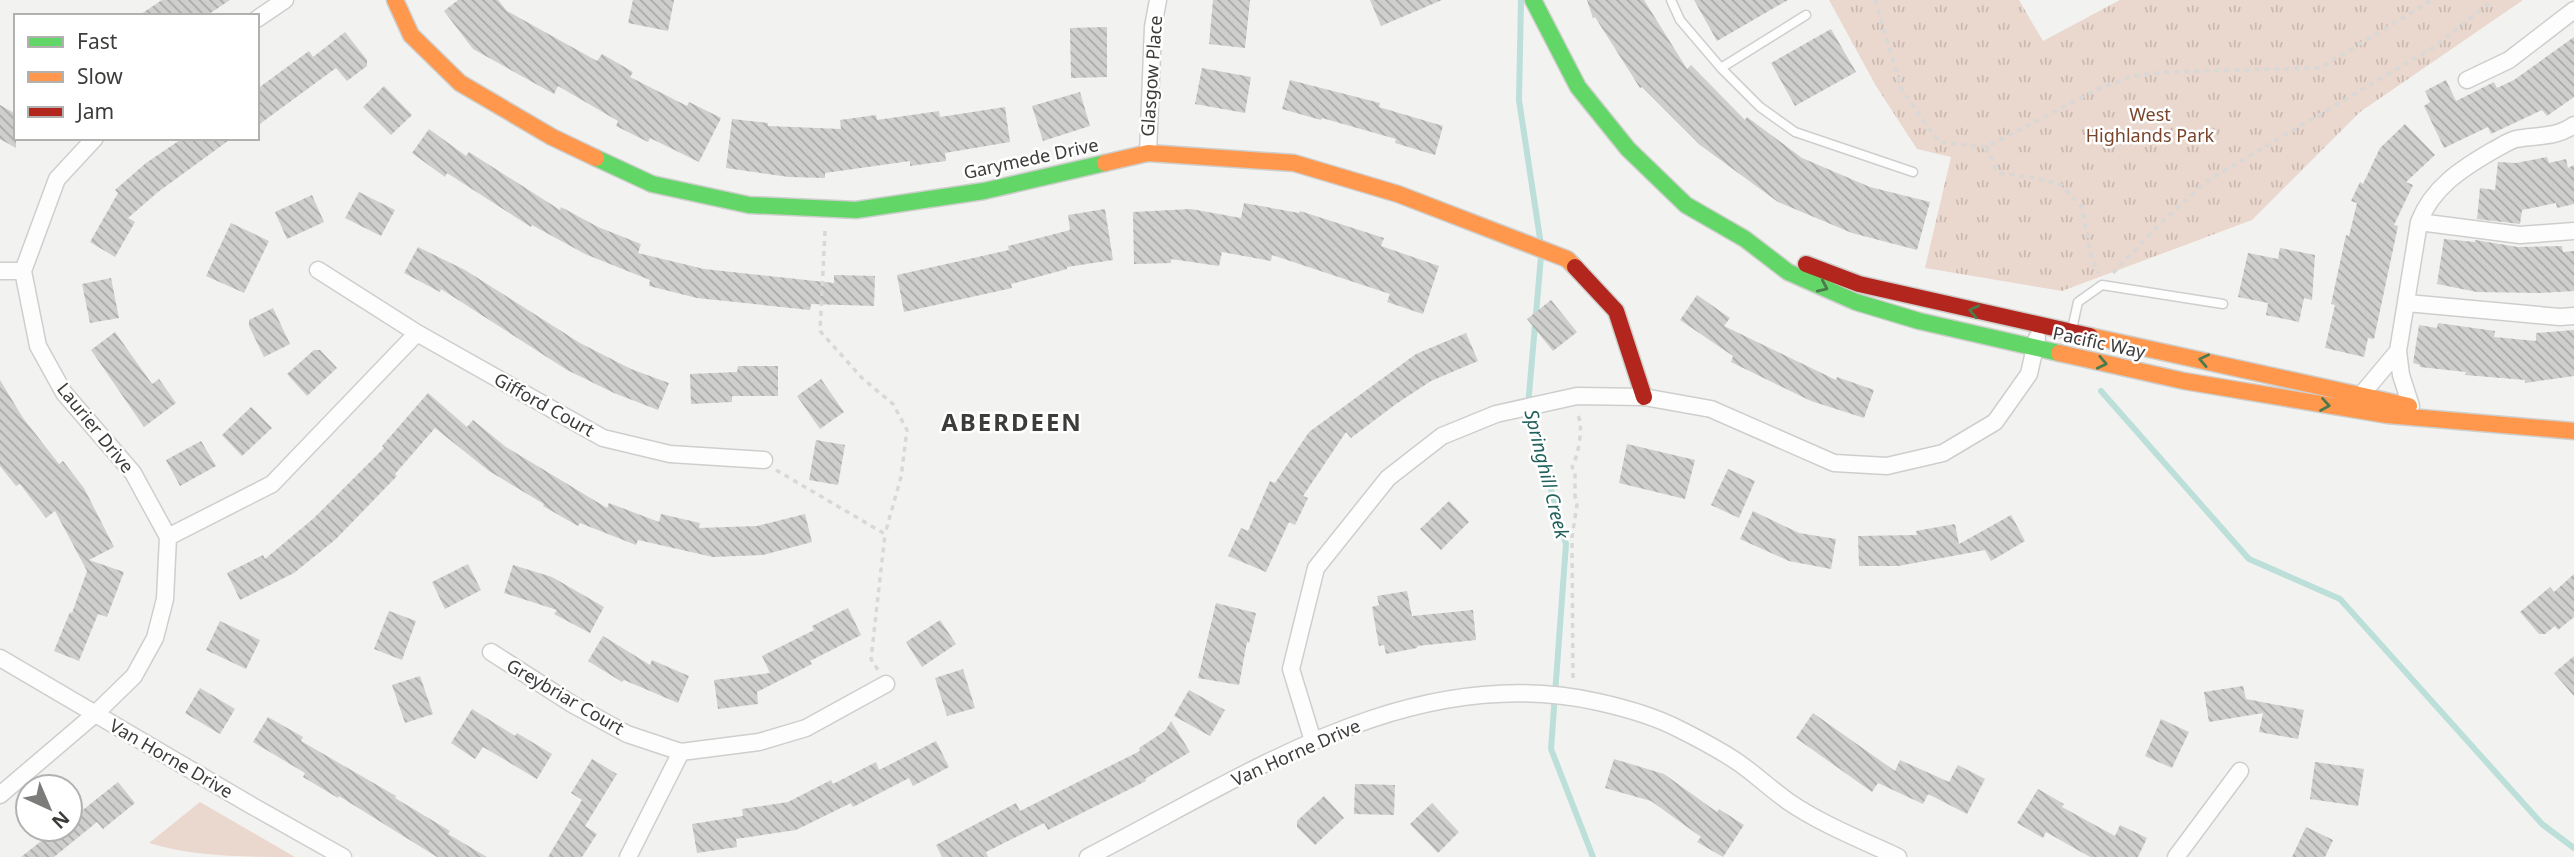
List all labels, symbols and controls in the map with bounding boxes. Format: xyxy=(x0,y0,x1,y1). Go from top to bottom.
legend xyxy=(14,14,259,140)
street label: Glasgow Place xyxy=(1135,15,1167,137)
text: Fast xyxy=(77,27,118,55)
text: Slow xyxy=(77,62,123,90)
text: Jam xyxy=(75,97,114,125)
park label: West Highlands Park xyxy=(2086,102,2215,147)
street label: Garymede Drive xyxy=(961,132,1100,184)
one-way arrow xyxy=(1816,279,1829,293)
one-way arrow xyxy=(1968,305,1980,319)
street label: Pacific Way xyxy=(2051,321,2149,364)
one-way arrow xyxy=(2198,354,2210,369)
one-way arrow xyxy=(2096,355,2108,370)
street label: Gifford Court xyxy=(490,367,599,442)
street label: Laurier Drive xyxy=(52,377,140,477)
one-way arrow xyxy=(2319,397,2331,412)
district label: ABERDEEN xyxy=(941,405,1083,438)
water label: Springhill Creek xyxy=(1518,407,1576,542)
street label: Greybriar Court xyxy=(502,653,629,740)
street label: Van Horne Drive xyxy=(106,713,237,803)
street label: Van Horne Drive xyxy=(1227,713,1364,791)
north arrow xyxy=(14,773,84,843)
text: N xyxy=(46,806,75,835)

